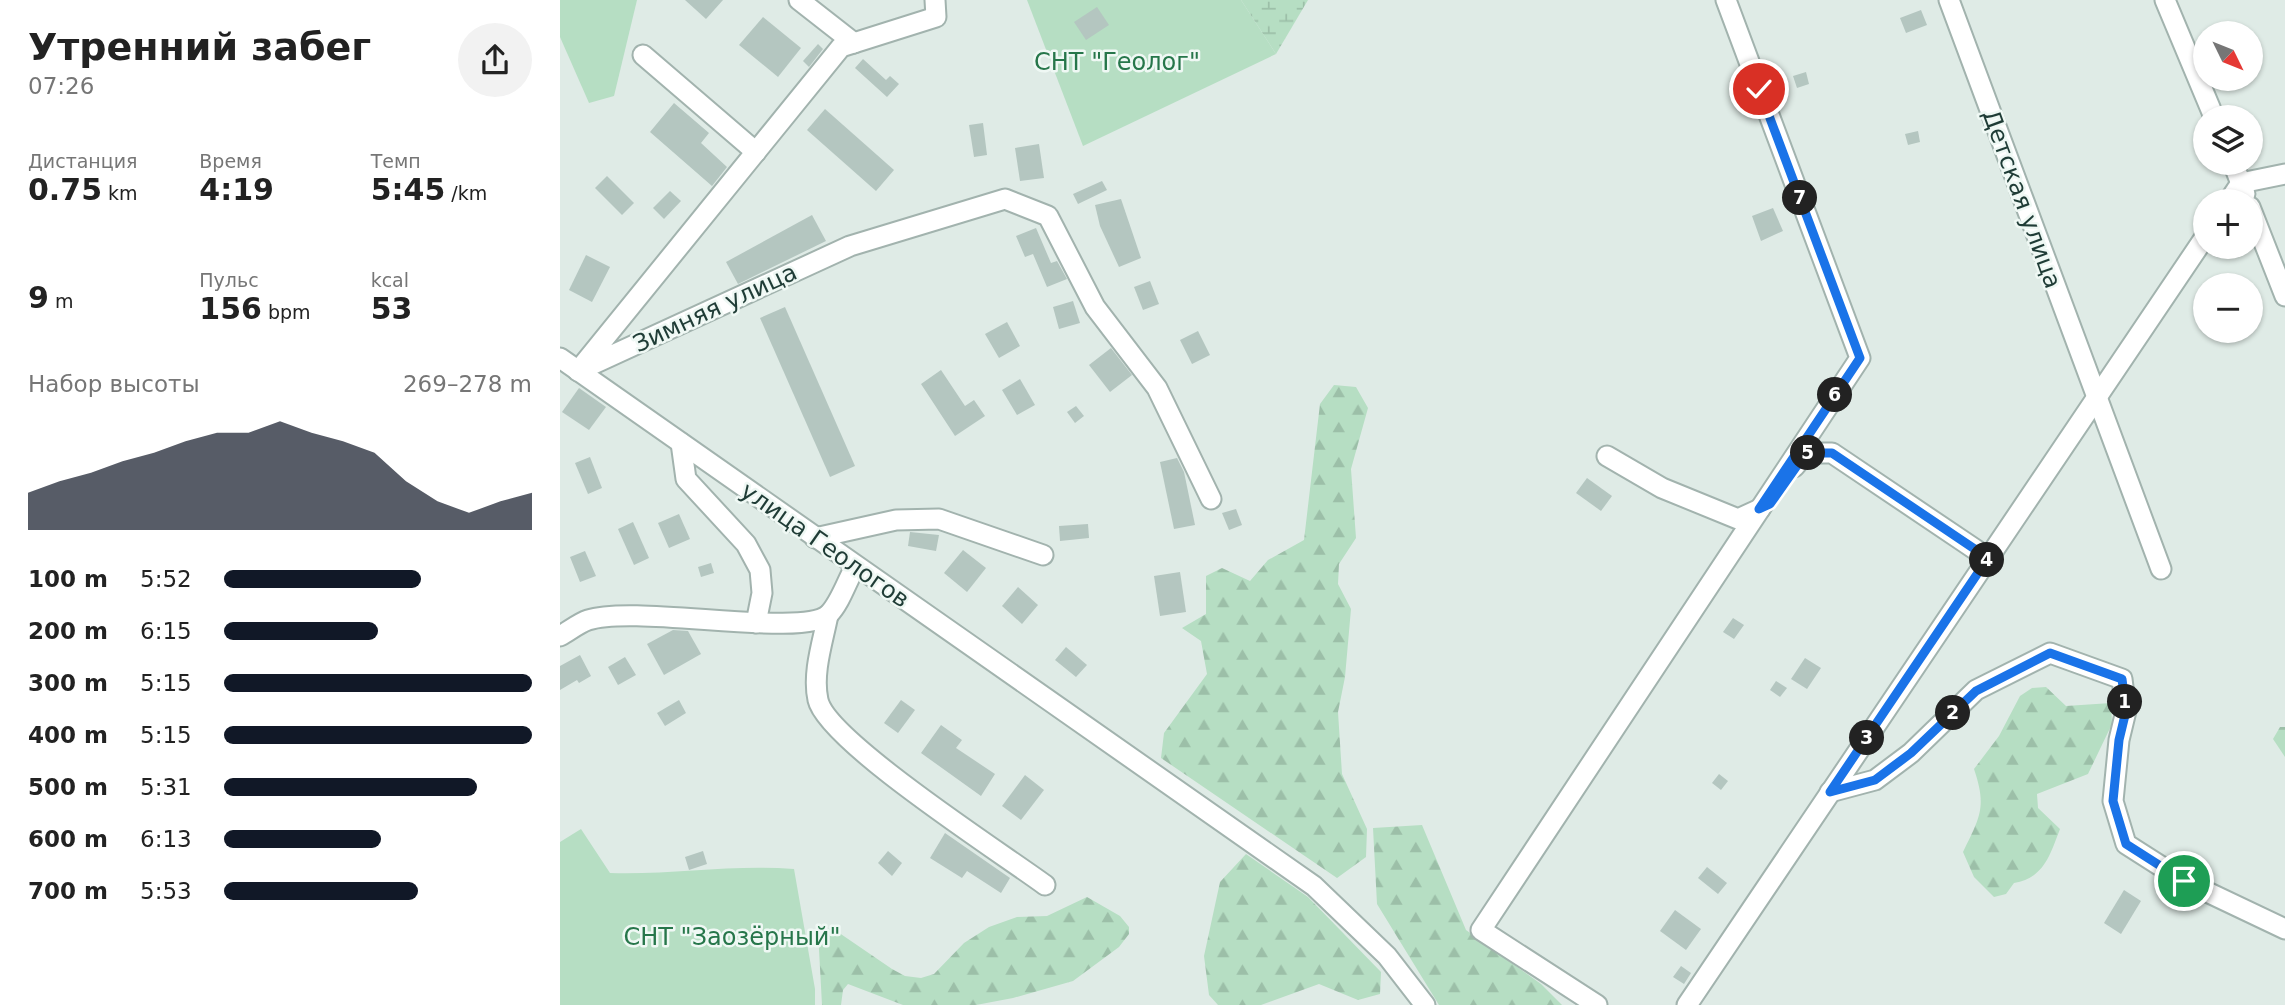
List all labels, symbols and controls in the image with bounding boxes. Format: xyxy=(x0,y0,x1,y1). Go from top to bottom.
north arrow xyxy=(2193,21,2263,91)
map controls xyxy=(2193,21,2263,343)
button: share xyxy=(458,23,532,97)
text: Утренний забег xyxy=(28,25,371,69)
park label: СНТ "Геолог" xyxy=(1034,48,1200,76)
pin xyxy=(1729,59,1789,119)
icon: check xyxy=(1740,70,1778,108)
text: 07:26 xyxy=(28,73,94,99)
button: layers xyxy=(2193,105,2263,175)
street label: Детская улица xyxy=(1977,106,2067,292)
text: Дистанция xyxy=(28,150,137,172)
text: Время xyxy=(199,150,262,172)
text: Темп xyxy=(371,150,421,172)
text: 0.75 xyxy=(28,172,102,207)
text: 4:19 xyxy=(199,172,274,207)
text: 5:45 xyxy=(371,172,445,207)
pin: 7 xyxy=(1782,180,1818,216)
text: km xyxy=(102,182,138,204)
text: /km xyxy=(445,182,487,204)
text: 7 xyxy=(1793,186,1806,208)
button: + xyxy=(2193,189,2263,259)
street label: Зимняя улица xyxy=(629,258,801,358)
text: Пульс xyxy=(199,269,259,291)
text: kcal xyxy=(371,269,409,291)
button: − xyxy=(2193,273,2263,343)
text: 9 xyxy=(28,280,49,315)
text: m xyxy=(49,290,73,312)
text: 156 xyxy=(199,291,262,326)
text: 53 xyxy=(371,291,412,326)
text: bpm xyxy=(262,301,311,323)
text: Набор высоты xyxy=(28,371,200,397)
text: 269–278 m xyxy=(403,371,532,397)
pin: 6 xyxy=(1818,378,1852,412)
text: 6 xyxy=(1828,383,1841,405)
pin: 5 xyxy=(1790,435,1826,470)
text: 5 xyxy=(1801,441,1814,463)
street label: улица Геологов xyxy=(735,476,915,614)
pin: 4 xyxy=(1970,542,2004,578)
text: 4 xyxy=(1980,548,1993,570)
text: 100 m xyxy=(28,566,108,592)
text: 5:52 xyxy=(140,566,192,592)
text: 200 m xyxy=(28,618,108,644)
text: 6:15 xyxy=(140,618,192,644)
text: 300 m xyxy=(28,670,108,696)
text: 5:15 xyxy=(140,670,192,696)
pin: 1 xyxy=(2108,684,2142,720)
text: 1 xyxy=(2118,690,2131,712)
pin: 2 xyxy=(1936,696,1970,730)
text: 2 xyxy=(1946,701,1959,723)
pin: 3 xyxy=(1850,720,1884,756)
text: 400 m xyxy=(28,722,108,748)
text: 5:15 xyxy=(140,722,192,748)
text: 3 xyxy=(1860,726,1873,748)
text: 500 m xyxy=(28,774,108,800)
text: 5:31 xyxy=(140,774,192,800)
text: 600 m xyxy=(28,826,108,852)
text: 6:13 xyxy=(140,826,192,852)
pin xyxy=(2154,851,2214,911)
icon: arrive xyxy=(2165,862,2203,900)
text: 700 m xyxy=(28,878,108,904)
text: 5:53 xyxy=(140,878,192,904)
park label: СНТ "Заозёрный" xyxy=(624,923,840,951)

